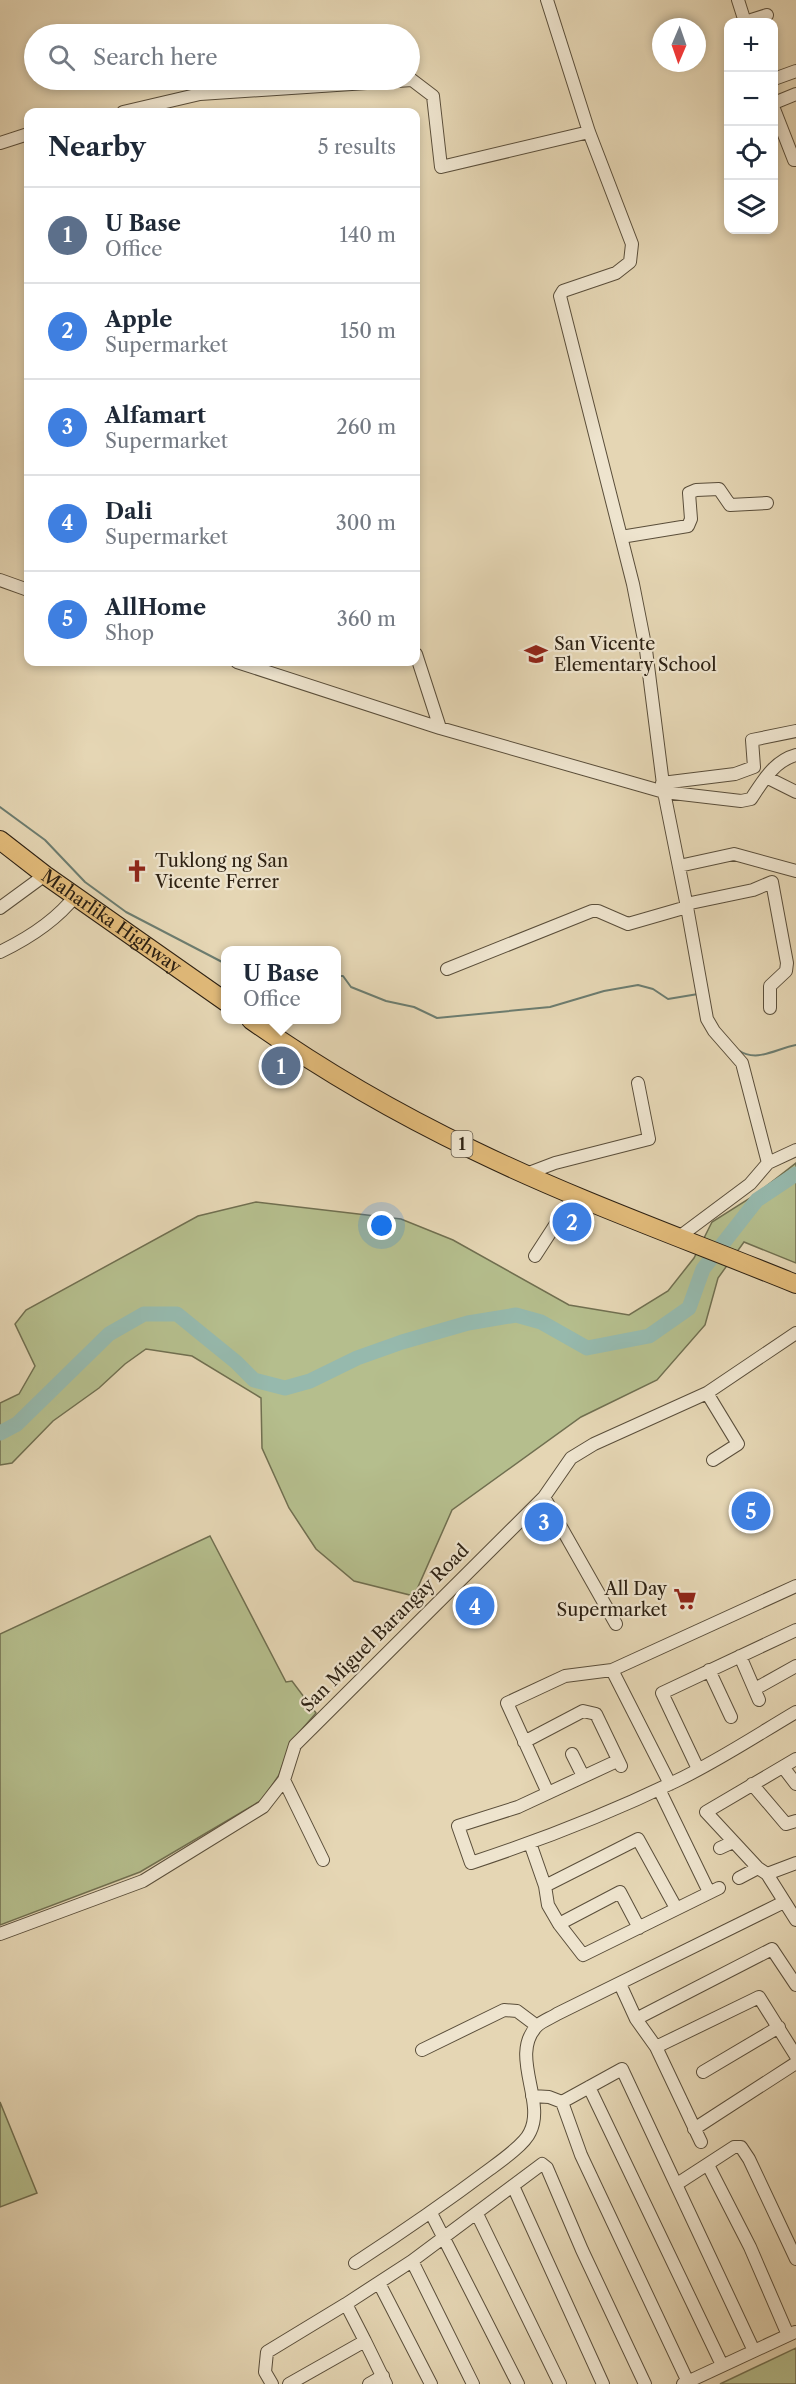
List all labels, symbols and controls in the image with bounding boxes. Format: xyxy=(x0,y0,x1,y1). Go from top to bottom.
north arrow xyxy=(652,18,706,72)
map controls xyxy=(724,18,778,234)
button: + xyxy=(724,18,778,72)
search box xyxy=(24,24,420,90)
icon: search xyxy=(45,41,78,74)
text: Search here xyxy=(93,44,218,71)
button: − xyxy=(724,72,778,126)
button: locate xyxy=(724,126,778,180)
text: Nearby xyxy=(48,131,146,163)
text: 5 results xyxy=(318,135,396,159)
button: layers xyxy=(724,180,778,234)
text: U Base xyxy=(105,210,181,237)
text: 1 xyxy=(63,223,72,247)
text: 140 m xyxy=(339,223,396,247)
text: Office xyxy=(105,237,163,261)
text: Apple xyxy=(105,306,172,333)
text: 2 xyxy=(62,319,73,343)
text: 150 m xyxy=(340,319,396,343)
text: Supermarket xyxy=(105,333,228,357)
text: Alfamart xyxy=(105,402,206,429)
text: 3 xyxy=(62,415,73,439)
text: 260 m xyxy=(336,415,396,439)
text: Supermarket xyxy=(105,429,228,453)
text: Dali xyxy=(105,498,152,525)
text: 4 xyxy=(62,511,73,535)
text: 300 m xyxy=(336,511,396,535)
text: Supermarket xyxy=(105,525,228,549)
text: AllHome xyxy=(105,594,206,621)
text: 5 xyxy=(62,607,73,631)
text: 360 m xyxy=(337,607,396,631)
text: Shop xyxy=(105,621,154,645)
place label: San Vicente Elementary School xyxy=(554,633,717,676)
school or university icon: San Vicente Elementary School xyxy=(523,641,549,667)
place label: Tuklong ng San Vicente Ferrer xyxy=(154,850,288,893)
church icon: Tuklong ng San Vicente Ferrer xyxy=(124,858,150,884)
street label: Maharlika Highway xyxy=(37,865,186,979)
popup xyxy=(221,946,341,1024)
text: U Base xyxy=(243,960,319,987)
text: Office xyxy=(243,987,301,1011)
pin: 1 xyxy=(262,1044,300,1088)
road number: 1 xyxy=(452,1131,472,1157)
pin: 2 xyxy=(552,1200,592,1244)
your location xyxy=(367,1211,396,1240)
pin: 5 xyxy=(732,1488,771,1534)
pin: 3 xyxy=(524,1500,564,1544)
street label: San Miguel Barangay Road xyxy=(297,1539,474,1716)
place label: All Day Supermarket xyxy=(556,1578,668,1621)
pin: 4 xyxy=(456,1584,494,1628)
supermarket icon: All Day Supermarket xyxy=(672,1586,698,1612)

